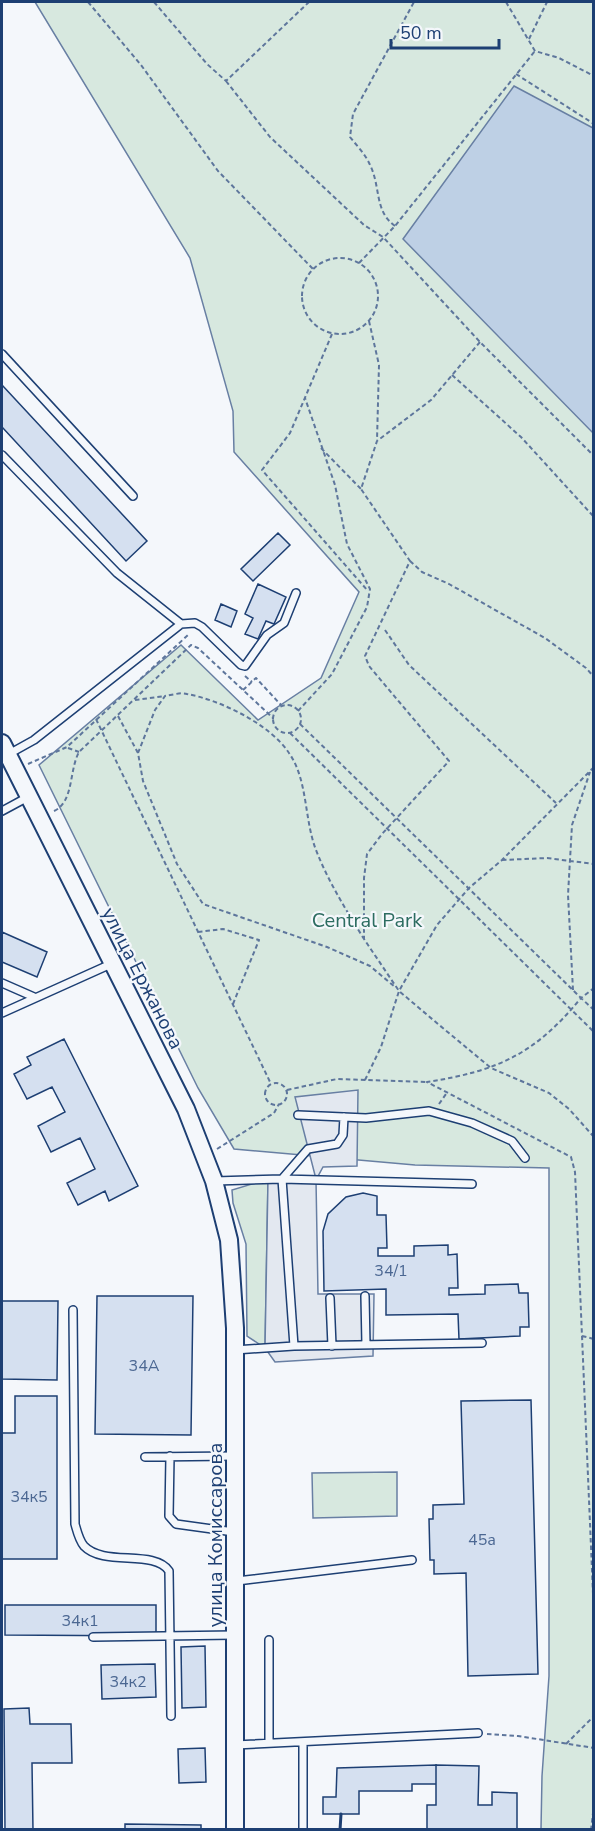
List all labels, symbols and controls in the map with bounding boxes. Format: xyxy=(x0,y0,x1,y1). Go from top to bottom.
scale bar xyxy=(391,12,499,50)
text: 50 m xyxy=(400,21,442,45)
street label: улица Ержанова xyxy=(95,903,190,1054)
park label: Central Park xyxy=(312,907,423,934)
house number: 34/1 xyxy=(374,1260,408,1282)
house number: 34А xyxy=(129,1355,160,1377)
street label: улица Комиссарова xyxy=(202,1443,229,1627)
house number: 34к5 xyxy=(10,1486,48,1508)
house number: 45а xyxy=(468,1529,496,1551)
house number: 34к1 xyxy=(61,1610,99,1632)
house number: 34к2 xyxy=(109,1671,147,1693)

